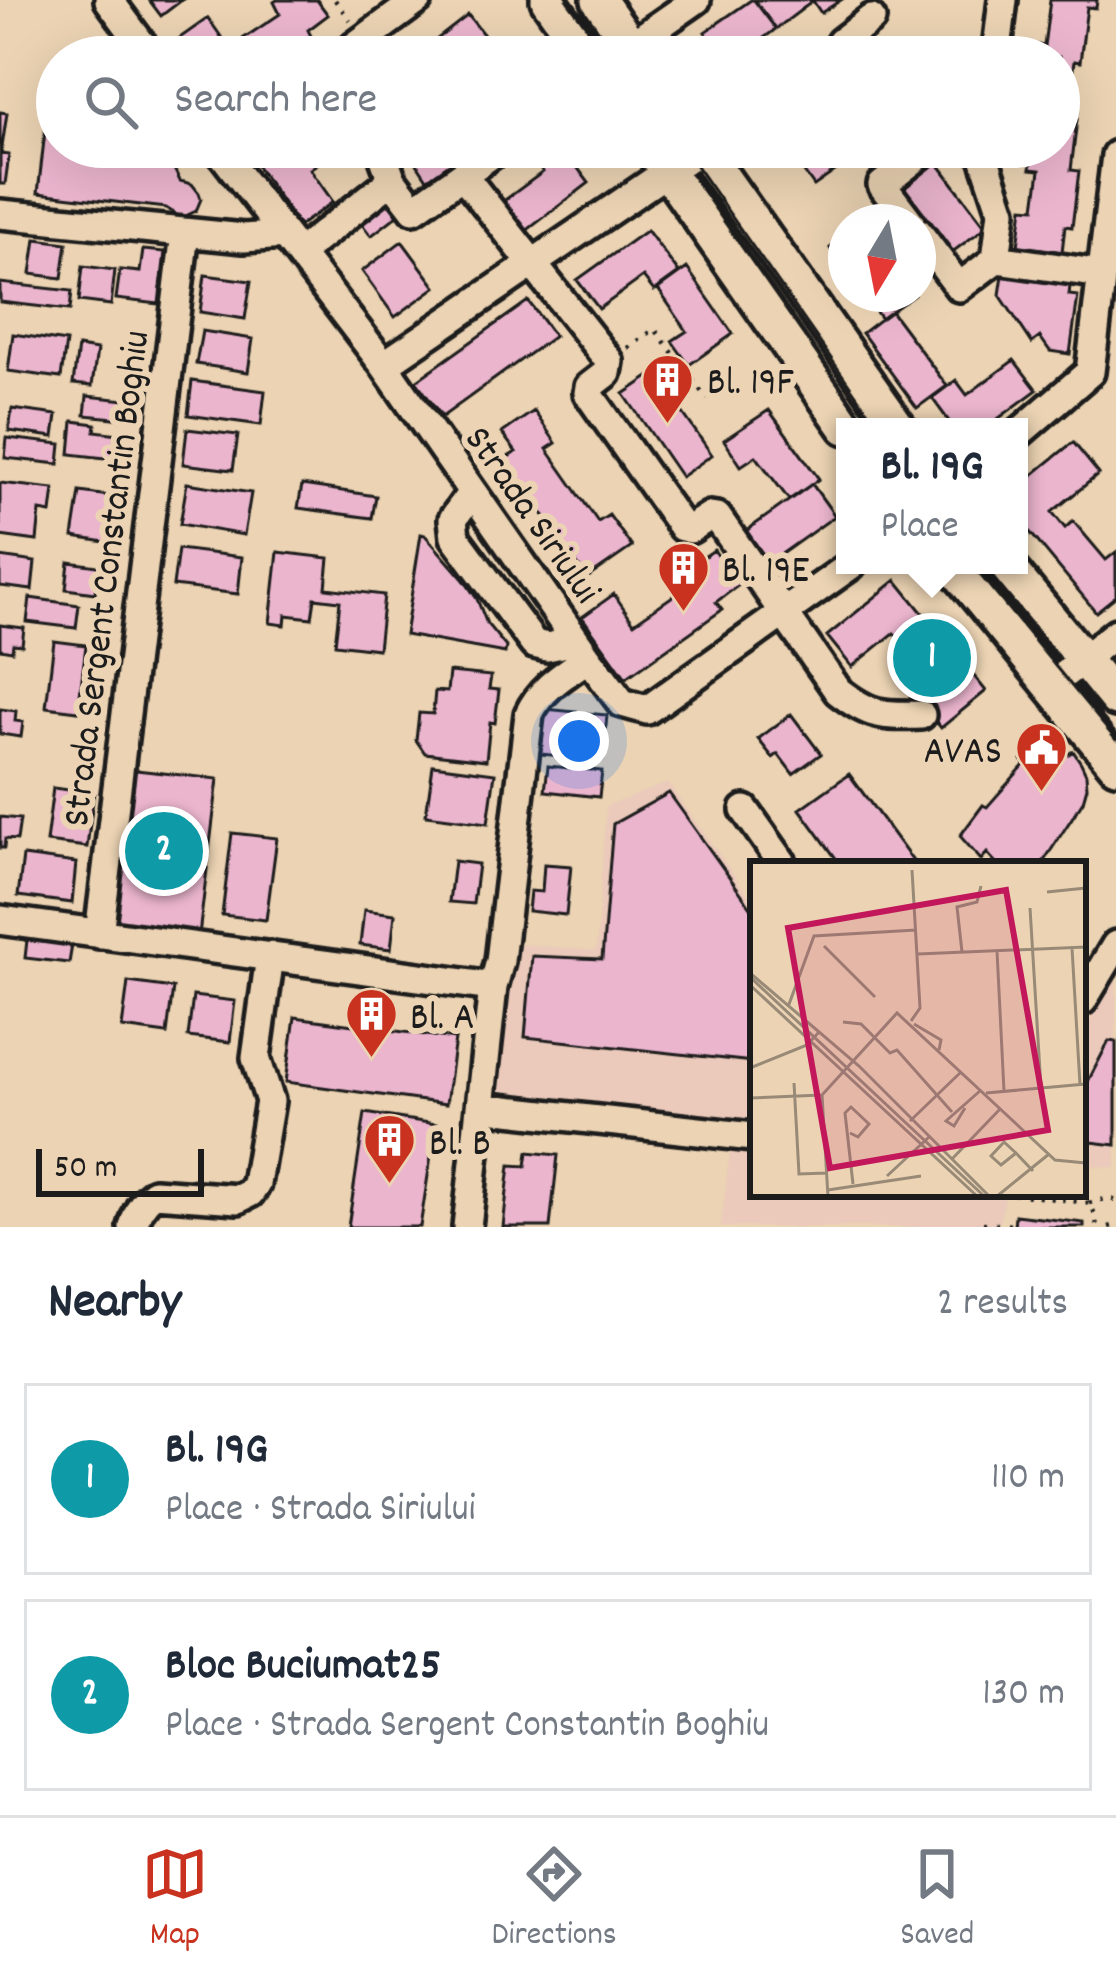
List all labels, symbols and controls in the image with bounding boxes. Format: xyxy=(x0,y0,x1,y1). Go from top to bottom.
search box xyxy=(36,36,1080,168)
icon: search xyxy=(78,69,144,135)
text: Search here xyxy=(174,70,377,134)
north arrow xyxy=(828,204,936,312)
street label: Strada Sergent Constantin Boghiu xyxy=(52,328,167,830)
building icon: Bl. 19F xyxy=(640,351,696,425)
place label: Bl. 19F xyxy=(707,358,795,413)
street label: Strada Siriului xyxy=(448,417,611,617)
popup xyxy=(836,418,1028,574)
text: Bl. 19G xyxy=(880,437,984,501)
text: Place xyxy=(880,501,959,556)
building icon: Bl. 19E xyxy=(655,539,711,613)
place label: Bl. 19E xyxy=(722,546,810,601)
pin: 1 xyxy=(893,613,971,703)
your location xyxy=(549,711,609,771)
public building icon: AVAS xyxy=(1013,720,1069,794)
place label: AVAS xyxy=(923,727,1002,782)
pin: 2 xyxy=(125,806,203,896)
inset map xyxy=(750,861,1086,1197)
building icon: Bl. A xyxy=(343,986,399,1060)
place label: Bl. A xyxy=(410,993,474,1048)
building icon: Bl. B xyxy=(362,1112,418,1186)
place label: Bl. B xyxy=(429,1119,491,1174)
scale bar xyxy=(36,1143,204,1196)
text: 50 m xyxy=(54,1146,118,1193)
text: Nearby xyxy=(48,1269,181,1341)
text: 2 results xyxy=(937,1278,1068,1333)
text: Bl. 19G xyxy=(165,1420,268,1484)
text: 1 xyxy=(86,1452,94,1507)
text: 110 m xyxy=(991,1452,1065,1507)
text: Place · Strada Siriului xyxy=(165,1484,476,1539)
text: Bloc Buciumat25 xyxy=(165,1636,441,1700)
text: 2 xyxy=(81,1668,99,1723)
text: 130 m xyxy=(982,1668,1065,1723)
text: Place · Strada Sergent Constantin Boghiu xyxy=(165,1700,769,1755)
tab: Map xyxy=(142,1841,208,1960)
tab: Directions xyxy=(492,1841,617,1960)
tab: Saved xyxy=(900,1841,974,1960)

